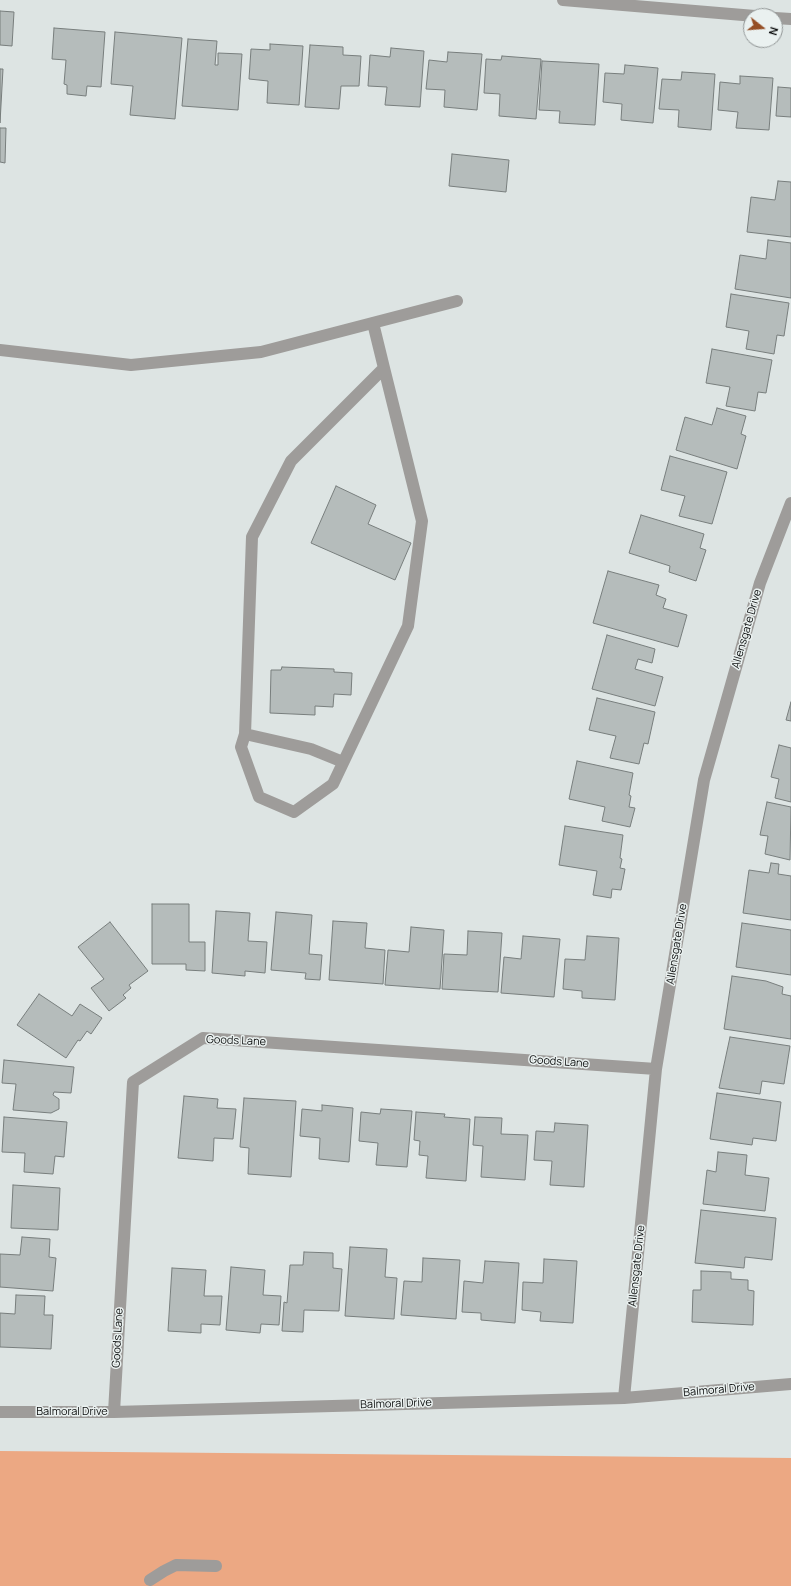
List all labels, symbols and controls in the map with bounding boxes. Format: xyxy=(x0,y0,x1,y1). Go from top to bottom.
north arrow xyxy=(743,8,783,48)
text: N xyxy=(766,25,782,37)
street label: Allensgate Drive xyxy=(729,588,765,670)
street label: Allensgate Drive xyxy=(664,903,690,985)
street label: Goods Lane xyxy=(206,1033,266,1049)
street label: Goods Lane xyxy=(529,1053,589,1071)
street label: Allensgate Drive xyxy=(626,1225,648,1307)
street label: Goods Lane xyxy=(110,1308,126,1368)
street label: Balmoral Drive xyxy=(683,1380,755,1400)
street label: Balmoral Drive xyxy=(360,1396,432,1412)
street label: Balmoral Drive xyxy=(36,1405,108,1419)

